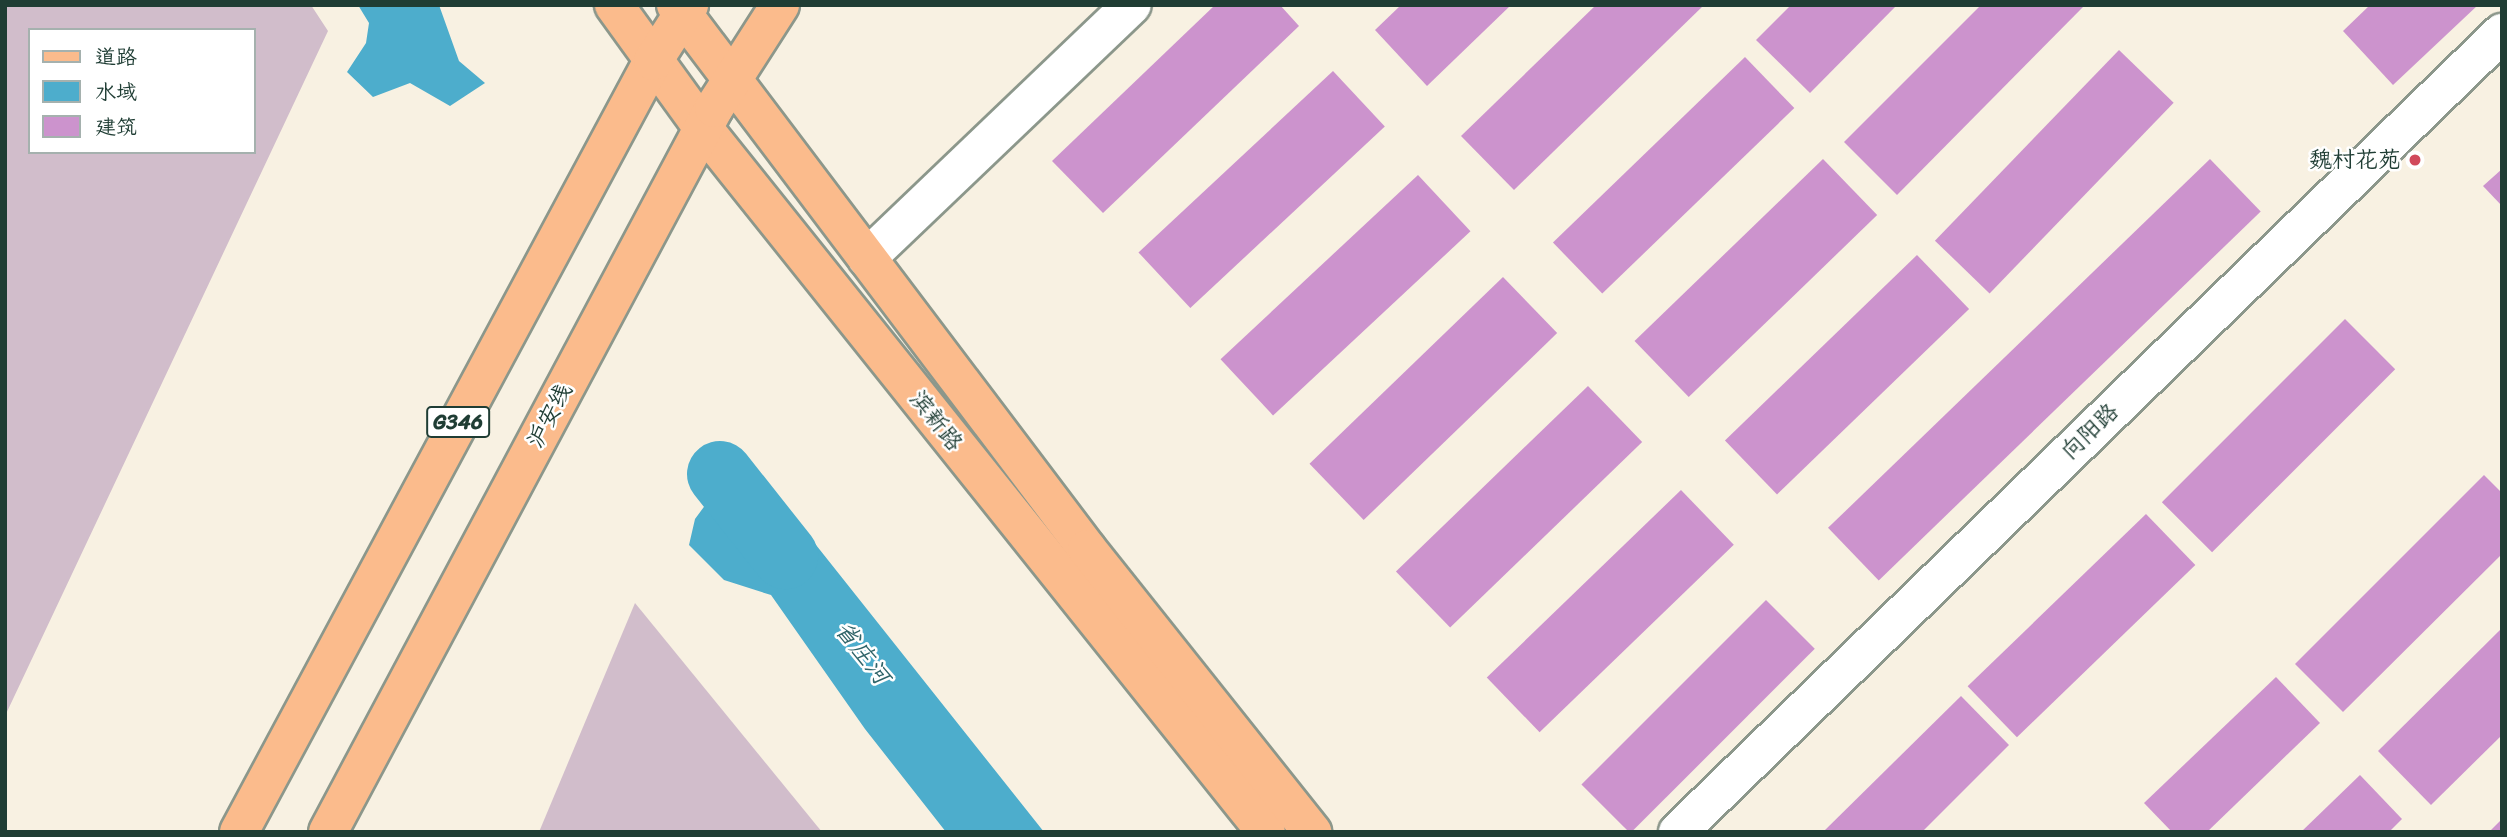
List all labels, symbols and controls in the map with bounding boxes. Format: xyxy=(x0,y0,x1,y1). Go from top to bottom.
legend xyxy=(28,28,256,154)
text: 道路 xyxy=(95,38,137,76)
text: 水域 xyxy=(95,73,137,111)
text: 建筑 xyxy=(95,108,137,146)
place label: 魏村花苑 xyxy=(2309,146,2401,174)
marker: 魏村花苑 xyxy=(2407,152,2423,168)
street label: 沪安线 xyxy=(522,379,578,453)
street label: 滨新路 xyxy=(904,385,968,457)
street label: 向阳路 xyxy=(2056,398,2124,466)
road number: G346 xyxy=(425,404,491,440)
water label: 省庄河 xyxy=(828,616,896,690)

